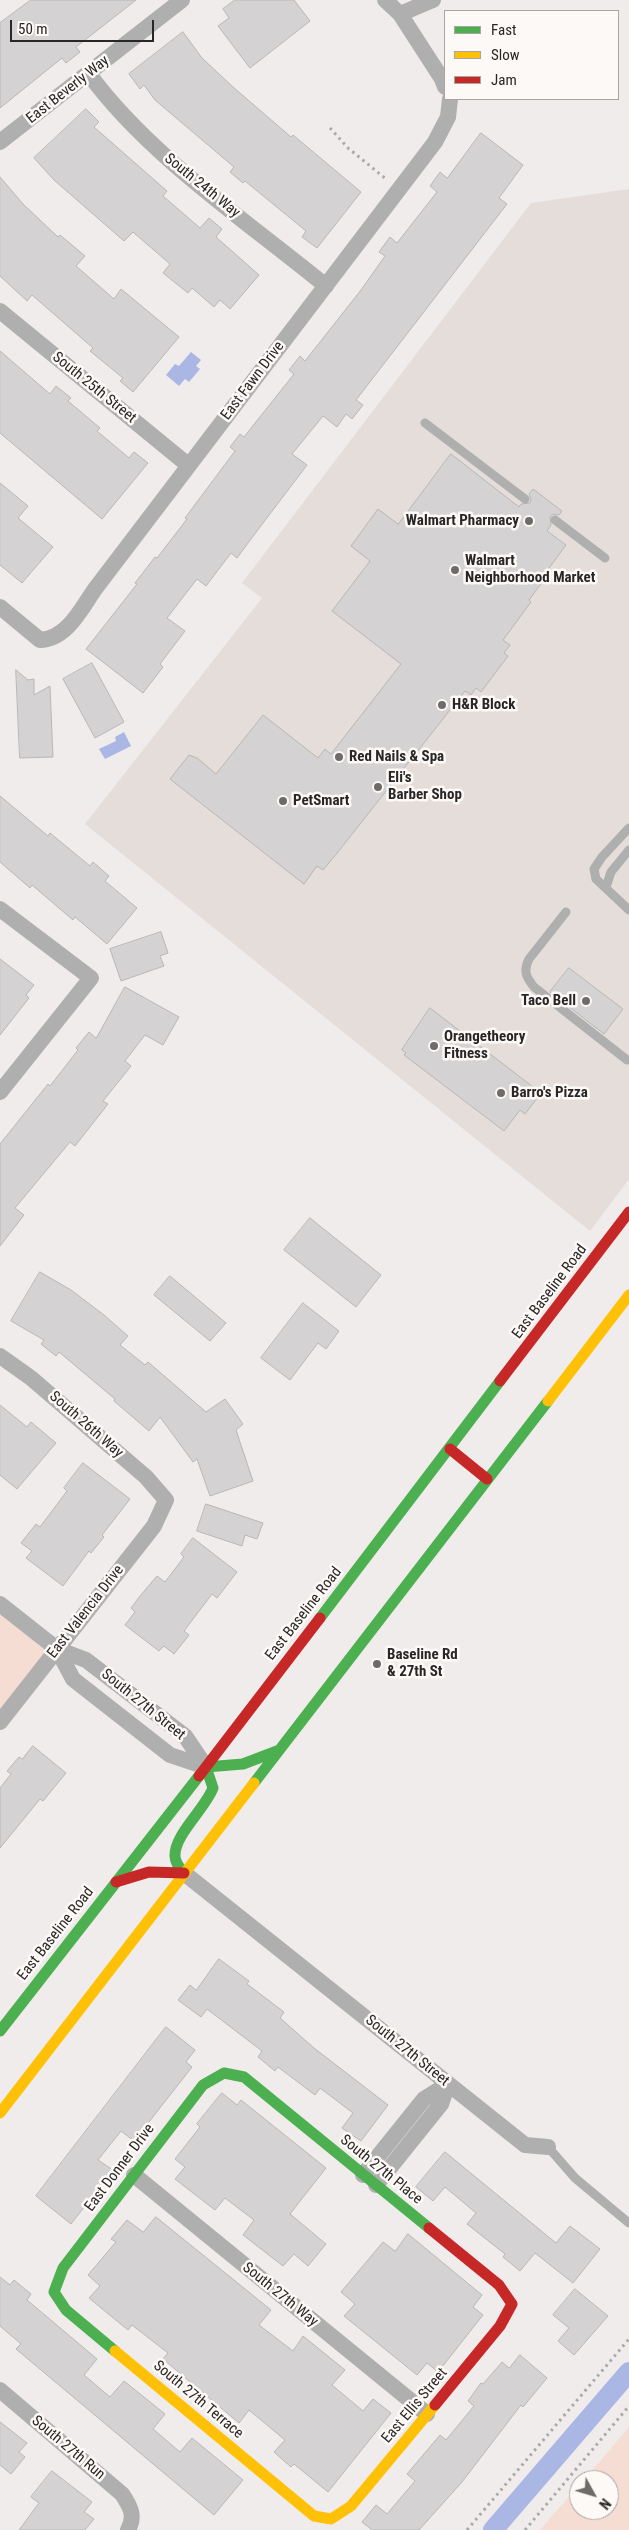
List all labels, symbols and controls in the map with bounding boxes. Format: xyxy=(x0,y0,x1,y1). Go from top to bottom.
scale bar xyxy=(12,10,156,42)
legend xyxy=(444,10,619,100)
text: 50 m xyxy=(18,20,48,38)
text: Fast xyxy=(491,21,516,39)
text: Slow xyxy=(491,46,520,64)
street label: East Beverly Way xyxy=(23,52,113,128)
text: Jam xyxy=(491,71,517,89)
street label: South 24th Way xyxy=(161,150,243,222)
street label: East Fawn Drive xyxy=(218,338,288,424)
street label: South 25th Street xyxy=(48,349,140,427)
place label: Walmart Pharmacy xyxy=(406,512,519,530)
marker: Walmart Pharmacy xyxy=(523,515,535,527)
place label: Walmart Neighborhood Market xyxy=(465,552,595,587)
marker: Walmart Neighborhood Market xyxy=(449,564,461,576)
place label: H&R Block xyxy=(452,696,515,714)
marker: H&R Block xyxy=(436,699,448,711)
place label: Red Nails & Spa xyxy=(349,748,444,766)
marker: Red Nails & Spa xyxy=(333,751,345,763)
place label: Eli's Barber Shop xyxy=(388,769,462,804)
marker: Eli's Barber Shop xyxy=(372,781,384,793)
place label: PetSmart xyxy=(293,792,349,810)
marker: PetSmart xyxy=(277,795,289,807)
place label: Taco Bell xyxy=(521,992,576,1010)
marker: Taco Bell xyxy=(580,995,592,1007)
place label: Orangetheory Fitness xyxy=(444,1028,525,1063)
marker: Orangetheory Fitness xyxy=(428,1040,440,1052)
place label: Barro's Pizza xyxy=(511,1084,588,1102)
marker: Barro's Pizza xyxy=(495,1087,507,1099)
street label: East Baseline Road xyxy=(509,1241,591,1343)
street label: South 26th Way xyxy=(45,1388,127,1462)
street label: East Valencia Drive xyxy=(44,1562,128,1662)
street label: East Baseline Road xyxy=(262,1564,346,1664)
place label: Baseline Rd & 27th St xyxy=(387,1646,458,1681)
marker: Baseline Rd & 27th St xyxy=(371,1658,383,1670)
street label: South 27th Street xyxy=(97,1666,189,1744)
street label: East Baseline Road xyxy=(14,1884,98,1984)
street label: South 27th Street xyxy=(361,2012,453,2090)
street label: East Donner Drive xyxy=(81,2121,159,2215)
street label: South 27th Place xyxy=(336,2131,426,2209)
street label: South 27th Way xyxy=(239,2259,321,2331)
street label: South 27th Terrace xyxy=(149,2357,247,2443)
street label: East Ellis Street xyxy=(378,2365,452,2447)
street label: South 27th Run xyxy=(28,2412,108,2484)
north arrow xyxy=(569,2470,619,2520)
text: N xyxy=(596,2495,614,2512)

